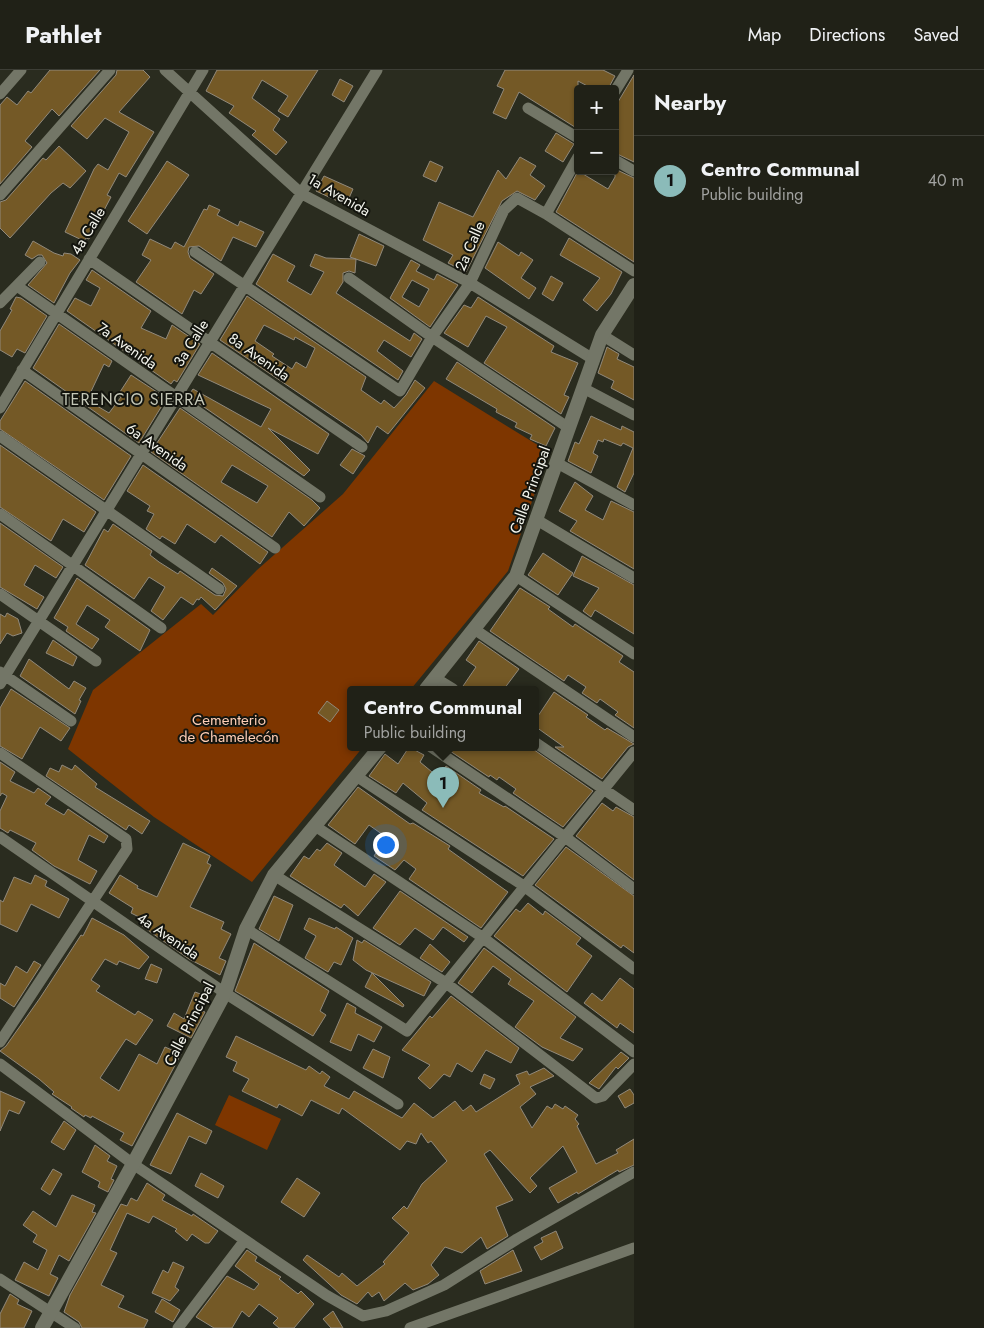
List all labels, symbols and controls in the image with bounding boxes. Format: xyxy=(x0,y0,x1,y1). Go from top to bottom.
text: Pathlet xyxy=(25,17,101,52)
text: Map xyxy=(748,22,781,48)
text: Directions xyxy=(809,22,885,48)
text: Saved xyxy=(913,22,959,48)
map controls xyxy=(574,85,619,175)
button: + xyxy=(574,85,619,130)
text: Nearby xyxy=(654,88,726,118)
button: − xyxy=(574,130,619,175)
text: Centro Communal xyxy=(701,156,860,183)
street label: 1a Avenida xyxy=(304,168,374,222)
text: 1 xyxy=(666,169,674,192)
text: 40 m xyxy=(928,169,964,192)
text: Public building xyxy=(701,183,803,206)
street label: 4a Calle xyxy=(65,203,111,259)
street label: 2a Calle xyxy=(449,217,491,274)
street label: 3a Calle xyxy=(168,315,214,371)
street label: 7a Avenida xyxy=(92,317,162,375)
street label: 8a Avenida xyxy=(224,328,294,386)
district label: TERENCIO SIERRA xyxy=(62,388,206,411)
street label: 6a Avenida xyxy=(122,418,192,476)
street label: Calle Principal xyxy=(504,443,556,537)
popup xyxy=(347,686,539,751)
text: Centro Communal xyxy=(364,694,522,721)
park label: Cementerio de Chamelecón xyxy=(179,709,279,748)
text: Public building xyxy=(364,721,466,744)
pin: 1 xyxy=(427,767,459,808)
your location xyxy=(373,832,399,858)
street label: 4a Avenida xyxy=(132,907,204,965)
street label: Calle Principal xyxy=(158,978,220,1070)

